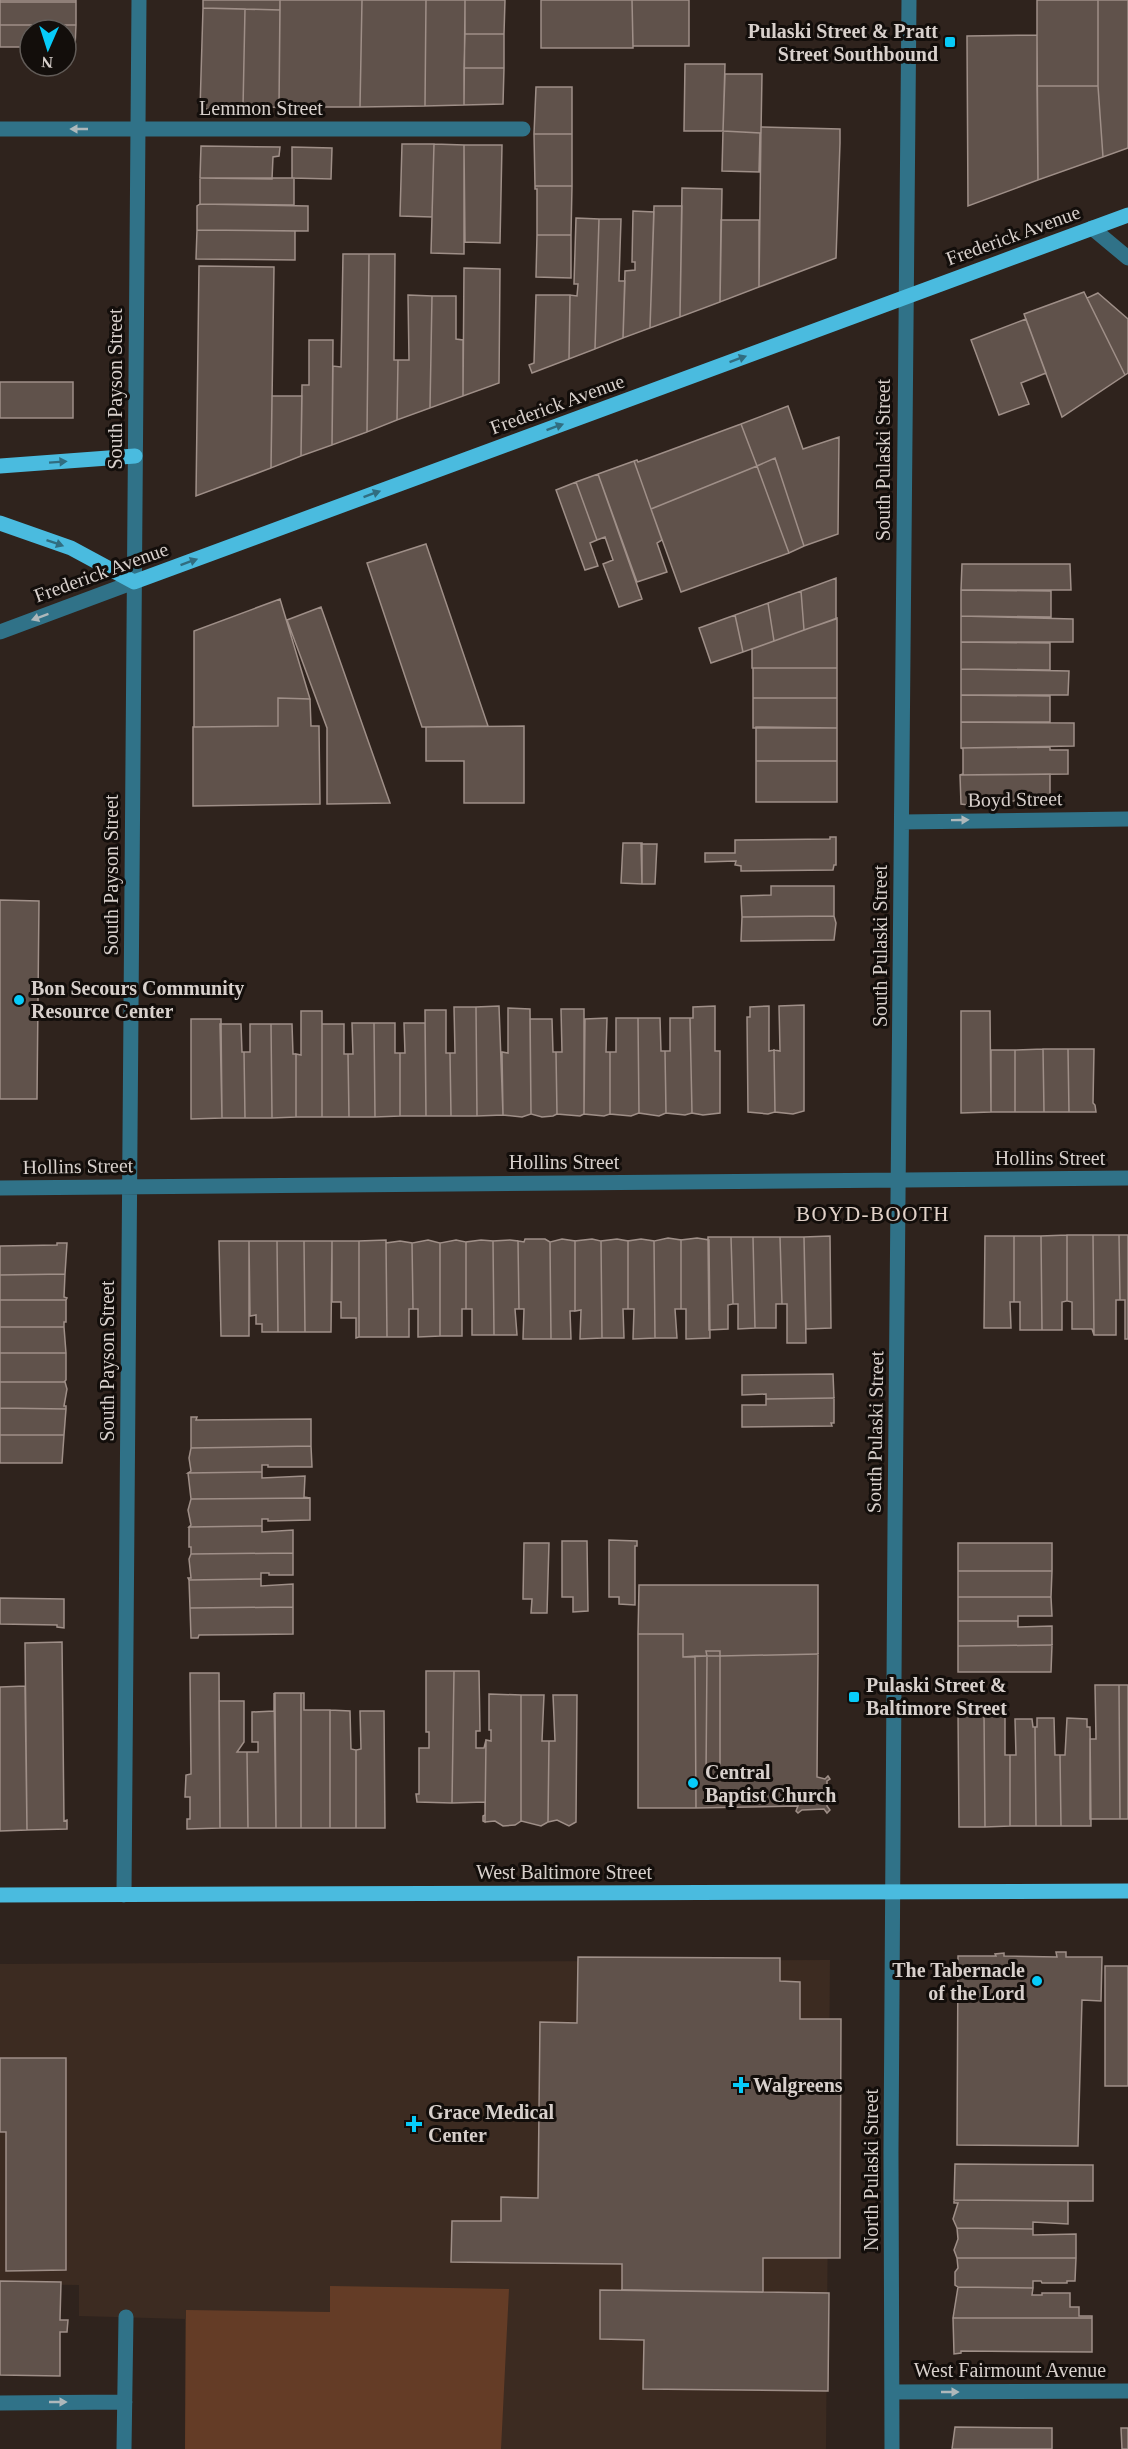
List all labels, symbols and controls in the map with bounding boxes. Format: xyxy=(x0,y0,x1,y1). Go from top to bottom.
north arrow xyxy=(18,18,78,78)
place label: Pulaski Street & Pratt Street Southbound xyxy=(748,20,938,65)
marker: Pulaski Street & Pratt Street Southbound xyxy=(943,35,957,49)
text: N xyxy=(41,54,53,71)
street label: Lemmon Street xyxy=(199,97,323,119)
one-way arrow xyxy=(70,124,89,134)
street label: Frederick Avenue xyxy=(943,200,1083,269)
street label: South Payson Street xyxy=(104,308,127,470)
one-way arrow xyxy=(729,354,747,363)
street label: Frederick Avenue xyxy=(487,369,627,438)
street label: South Pulaski Street xyxy=(872,378,894,541)
one-way arrow xyxy=(546,421,564,431)
one-way arrow xyxy=(49,457,68,466)
one-way arrow xyxy=(363,489,381,499)
street label: Frederick Avenue xyxy=(31,537,171,606)
one-way arrow xyxy=(46,538,64,548)
one-way arrow xyxy=(180,556,198,566)
one-way arrow xyxy=(31,613,49,622)
street label: Boyd Street xyxy=(967,787,1063,812)
street label: South Payson Street xyxy=(100,794,123,956)
one-way arrow xyxy=(951,816,970,825)
street label: South Pulaski Street xyxy=(869,864,891,1027)
place label: Bon Secours Community Resource Center xyxy=(31,977,244,1022)
marker: Bon Secours Community Resource Center xyxy=(12,993,26,1007)
street label: Hollins Street xyxy=(995,1147,1106,1169)
street label: Hollins Street xyxy=(509,1151,620,1173)
street label: Hollins Street xyxy=(23,1154,134,1178)
district label: BOYD-BOOTH xyxy=(796,1202,950,1226)
street label: South Payson Street xyxy=(96,1280,119,1442)
street label: South Pulaski Street xyxy=(863,1350,887,1513)
place label: Pulaski Street & Baltimore Street xyxy=(866,1674,1007,1719)
marker: Pulaski Street & Baltimore Street xyxy=(847,1690,861,1704)
place label: Central Baptist Church xyxy=(705,1761,836,1807)
marker: Central Baptist Church xyxy=(686,1776,700,1790)
street label: West Baltimore Street xyxy=(476,1861,653,1883)
place label: The Tabernacle of the Lord xyxy=(892,1959,1025,2004)
marker: The Tabernacle of the Lord xyxy=(1030,1974,1044,1988)
place label: Walgreens xyxy=(753,2074,843,2097)
marker: Walgreens xyxy=(734,2078,748,2092)
street label: North Pulaski Street xyxy=(860,2088,882,2251)
place label: Grace Medical Center xyxy=(428,2101,554,2146)
marker: Grace Medical Center xyxy=(405,2115,423,2133)
street label: West Fairmount Avenue xyxy=(914,2359,1106,2381)
one-way arrow xyxy=(941,2387,960,2397)
one-way arrow xyxy=(49,2397,68,2407)

